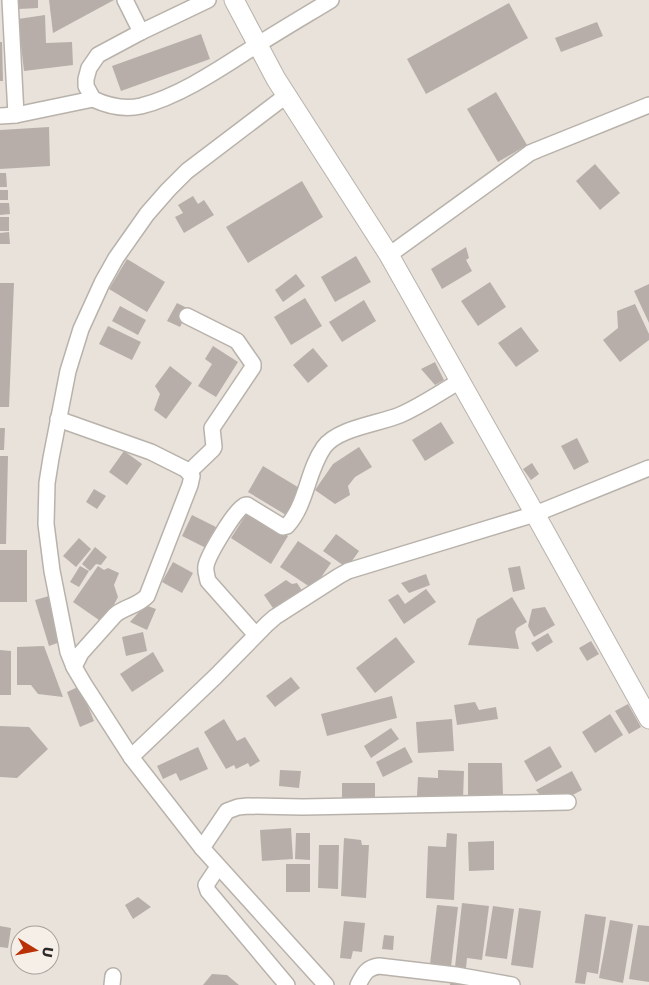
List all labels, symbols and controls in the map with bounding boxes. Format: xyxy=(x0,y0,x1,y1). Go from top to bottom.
north arrow xyxy=(10,925,60,975)
text: U xyxy=(39,946,58,959)

